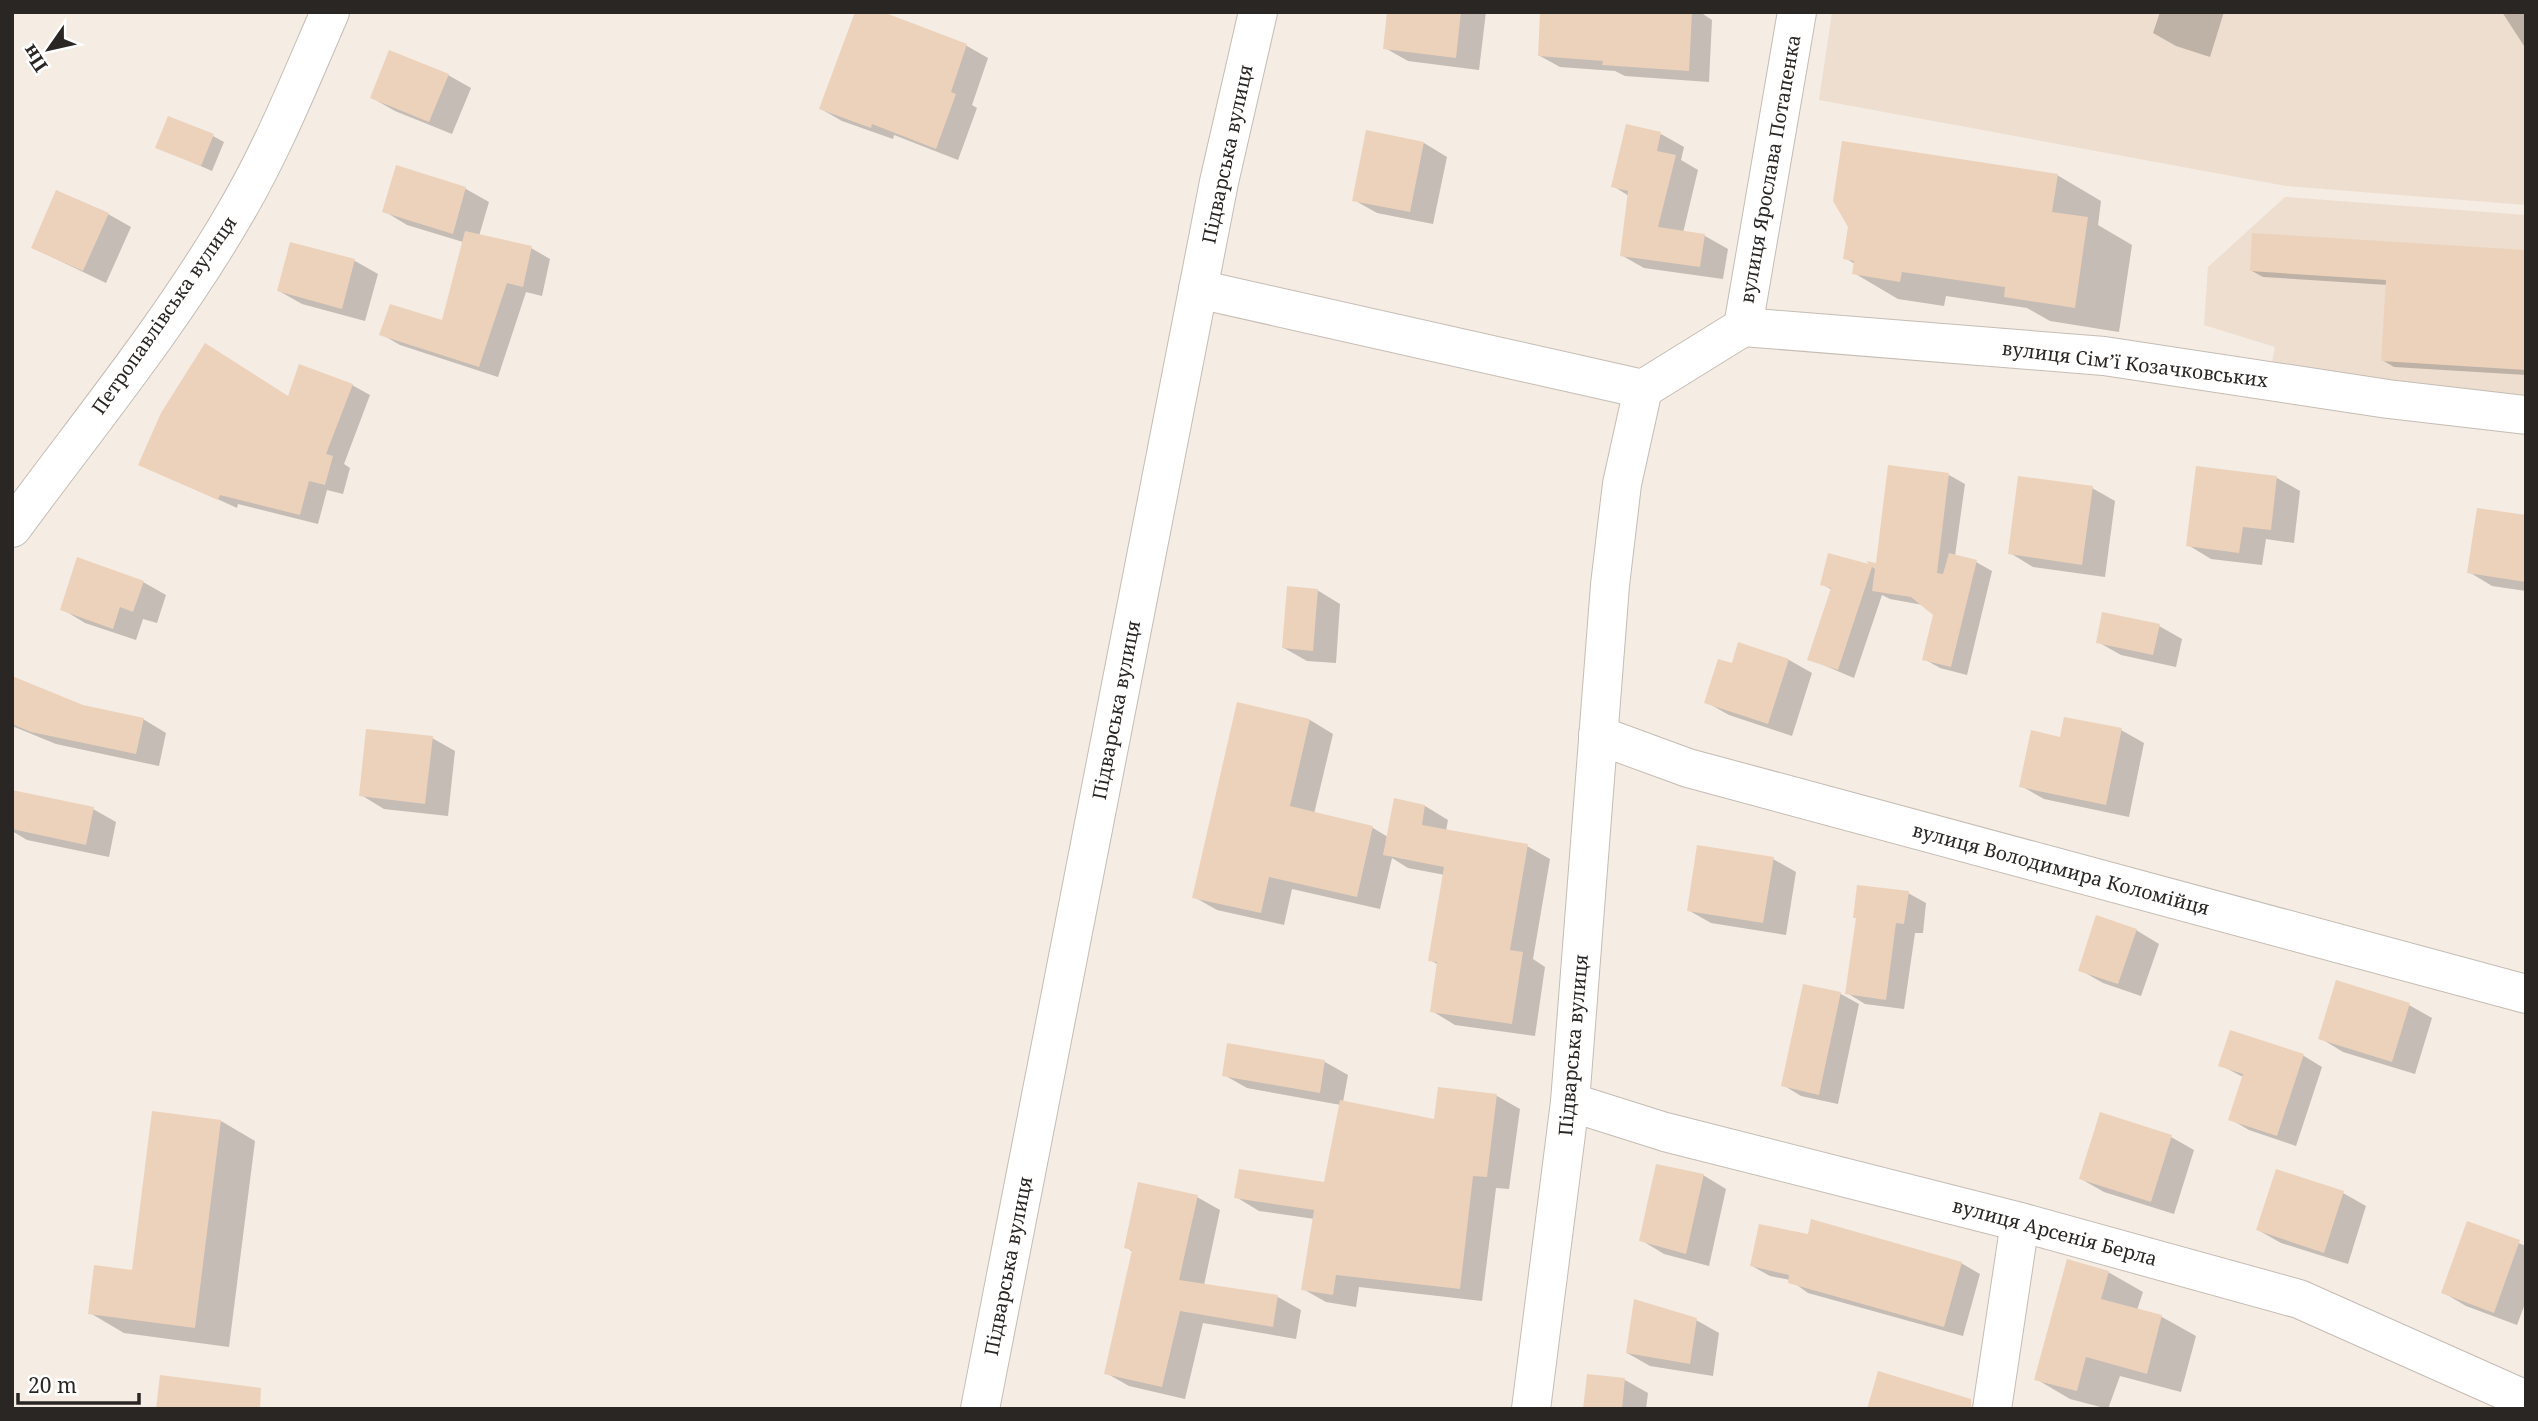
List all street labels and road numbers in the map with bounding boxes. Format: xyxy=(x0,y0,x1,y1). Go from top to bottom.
street label: вулиця Ярослава Потапенка xyxy=(1734,33,1806,305)
street label: Підварська вулиця xyxy=(1195,62,1259,246)
street label: Петропавлівська вулиця xyxy=(86,211,243,419)
street label: вулиця Сімʼї Козачковських xyxy=(2001,335,2269,393)
street label: Підварська вулиця xyxy=(1086,618,1146,802)
street label: вулиця Володимира Коломійця xyxy=(1910,817,2213,921)
street label: Підварська вулиця xyxy=(1552,953,1594,1137)
street label: Підварська вулиця xyxy=(978,1174,1038,1358)
street label: вулиця Арсенія Берла xyxy=(1950,1192,2160,1272)

